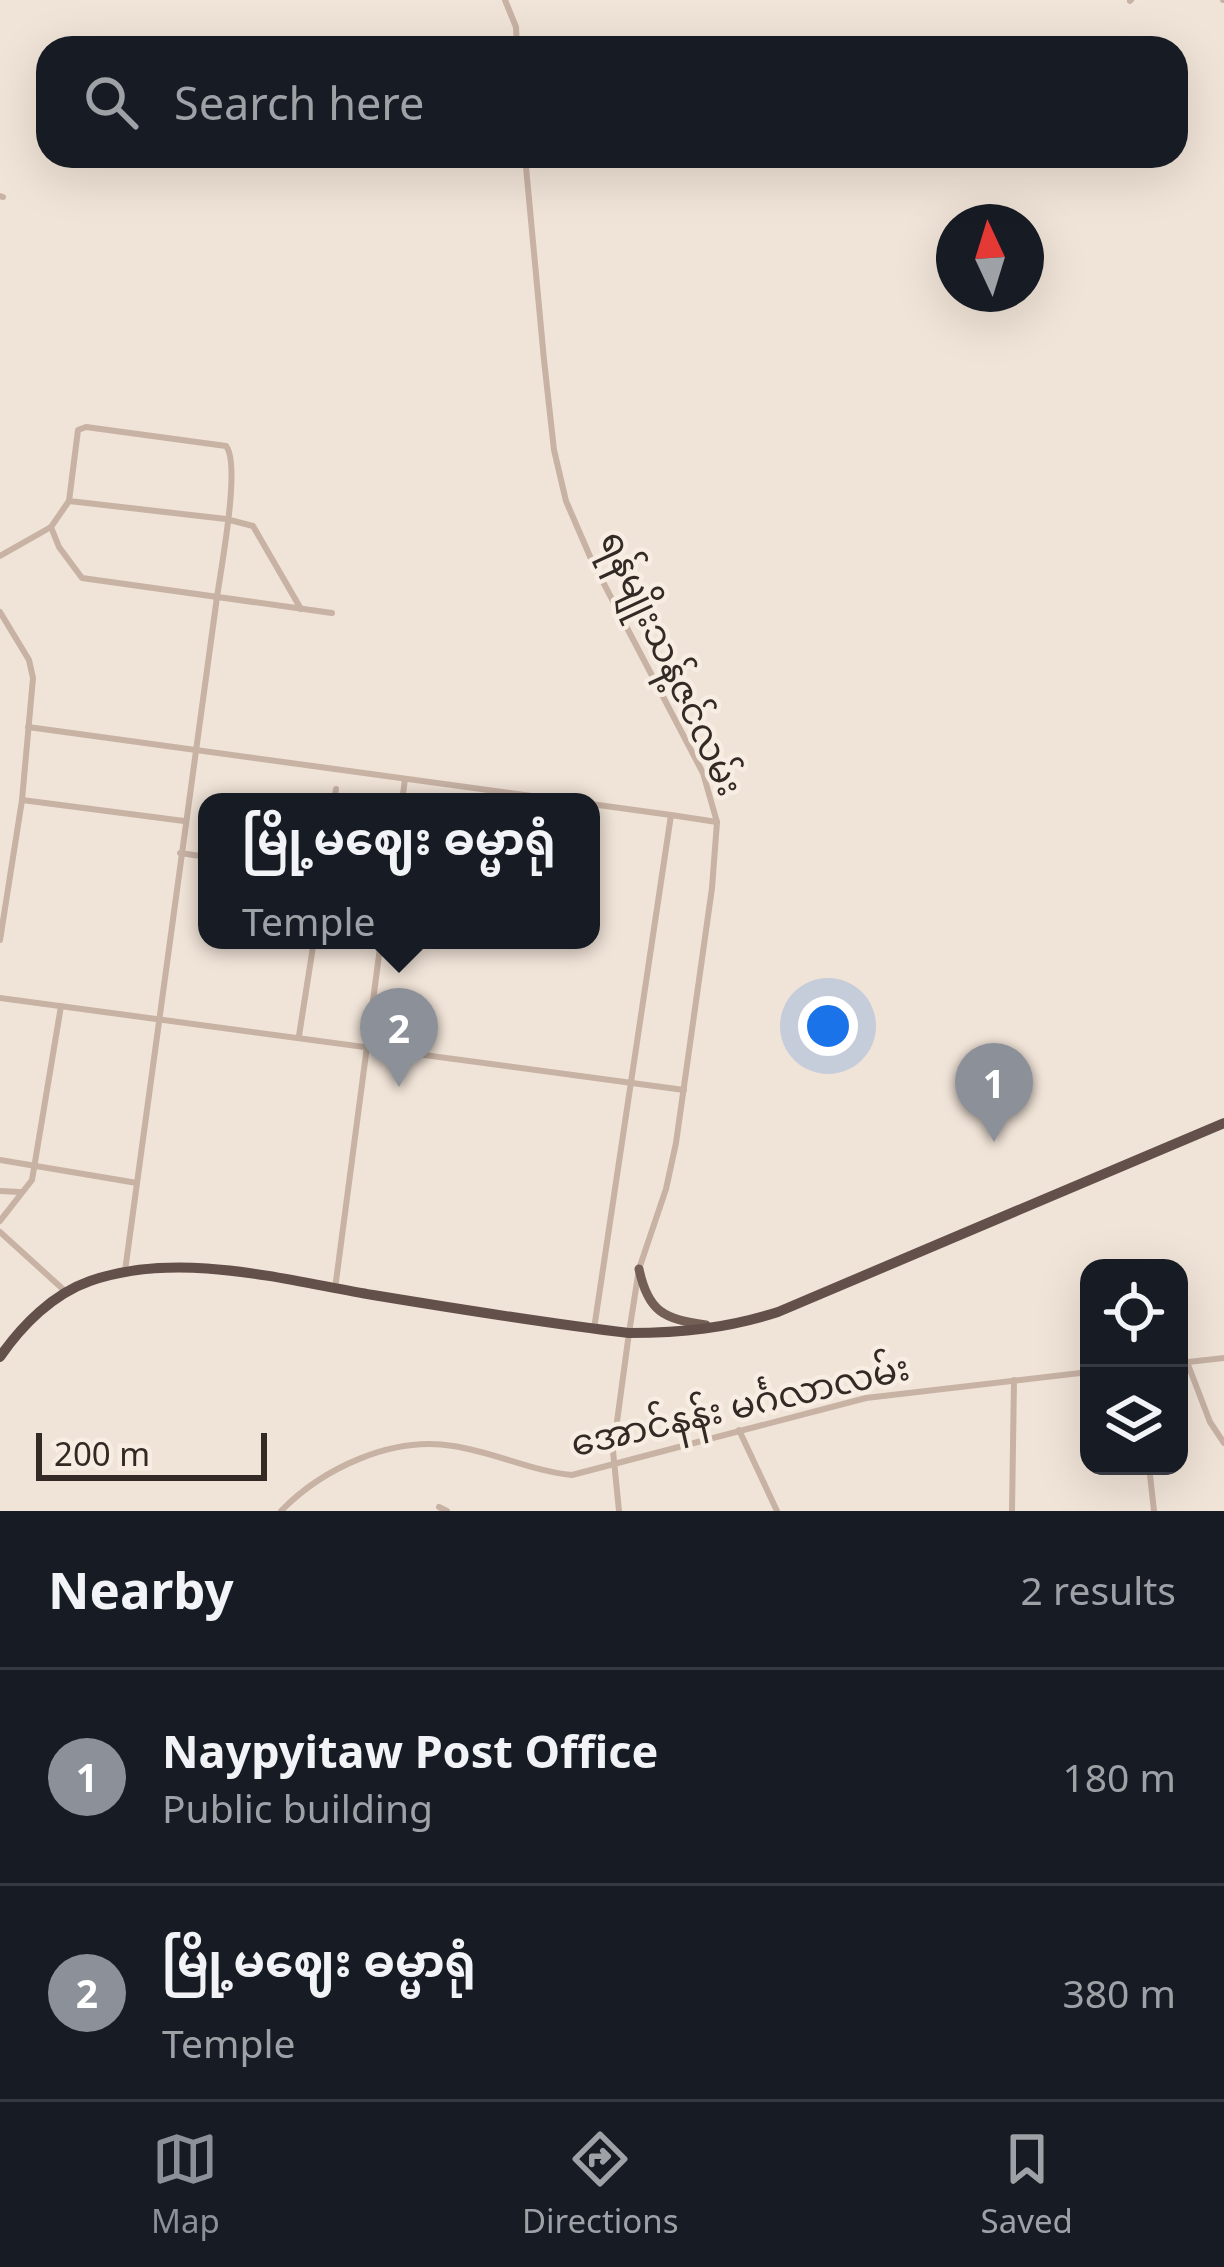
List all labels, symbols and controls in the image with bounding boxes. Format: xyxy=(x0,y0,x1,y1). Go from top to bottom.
search box xyxy=(36,36,1188,168)
icon: search xyxy=(78,69,144,135)
text: Search here xyxy=(174,72,424,133)
north arrow xyxy=(936,204,1044,312)
street label: ရန်မျိုးသန့်ဇင်လမ်း xyxy=(584,522,755,806)
popup xyxy=(198,793,600,949)
text: မြို့မဈေး ဓမ္မာရုံ xyxy=(242,807,556,868)
text: Temple xyxy=(242,894,375,947)
pin: 2 xyxy=(360,988,438,1087)
your location xyxy=(798,996,858,1056)
pin: 1 xyxy=(955,1043,1033,1142)
map controls xyxy=(1080,1259,1188,1475)
button: locate xyxy=(1080,1259,1188,1367)
street label: အောင်နန်း မင်္ဂလာလမ်း xyxy=(566,1342,915,1473)
button: layers xyxy=(1080,1367,1188,1475)
scale bar xyxy=(36,1427,267,1480)
text: 200 m xyxy=(54,1431,150,1476)
text: Nearby xyxy=(48,1554,234,1624)
text: 2 results xyxy=(1021,1563,1176,1616)
text: Naypyitaw Post Office xyxy=(162,1720,658,1781)
text: 1 xyxy=(76,1750,98,1803)
text: 180 m xyxy=(1062,1750,1176,1803)
text: Public building xyxy=(162,1781,433,1834)
text: မြို့မဈေး ဓမ္မာရုံ xyxy=(162,1929,476,1990)
text: 2 xyxy=(76,1966,98,2019)
text: 380 m xyxy=(1062,1966,1176,2019)
text: Temple xyxy=(162,2016,295,2069)
tab: Map xyxy=(151,2126,220,2243)
tab: Directions xyxy=(522,2126,679,2243)
tab: Saved xyxy=(981,2126,1073,2243)

